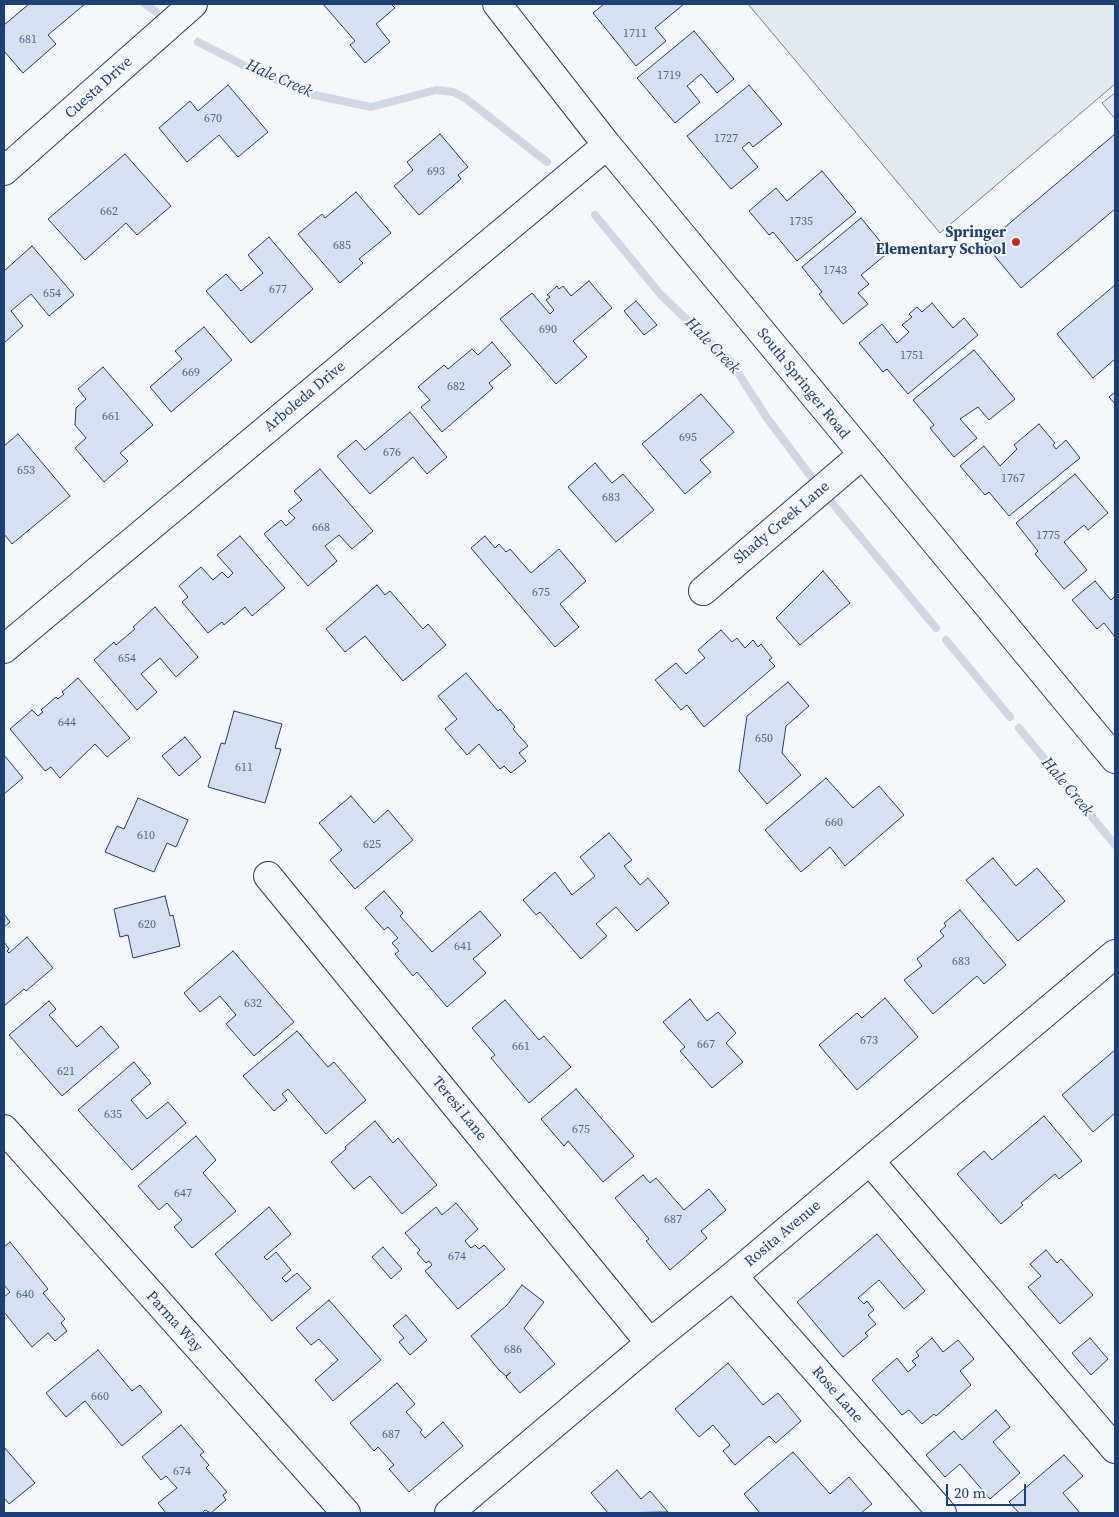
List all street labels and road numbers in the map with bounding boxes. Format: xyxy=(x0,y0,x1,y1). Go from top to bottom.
street label: Cuesta Drive xyxy=(62,53,136,123)
street label: South Springer Road xyxy=(753,325,853,443)
street label: Arboleda Drive xyxy=(261,358,349,436)
street label: Shady Creek Lane xyxy=(730,478,834,568)
street label: Teresi Lane xyxy=(428,1073,490,1145)
street label: Rosita Avenue xyxy=(741,1197,825,1271)
street label: Parma Way xyxy=(142,1288,206,1356)
street label: Rose Lane xyxy=(808,1363,866,1427)

